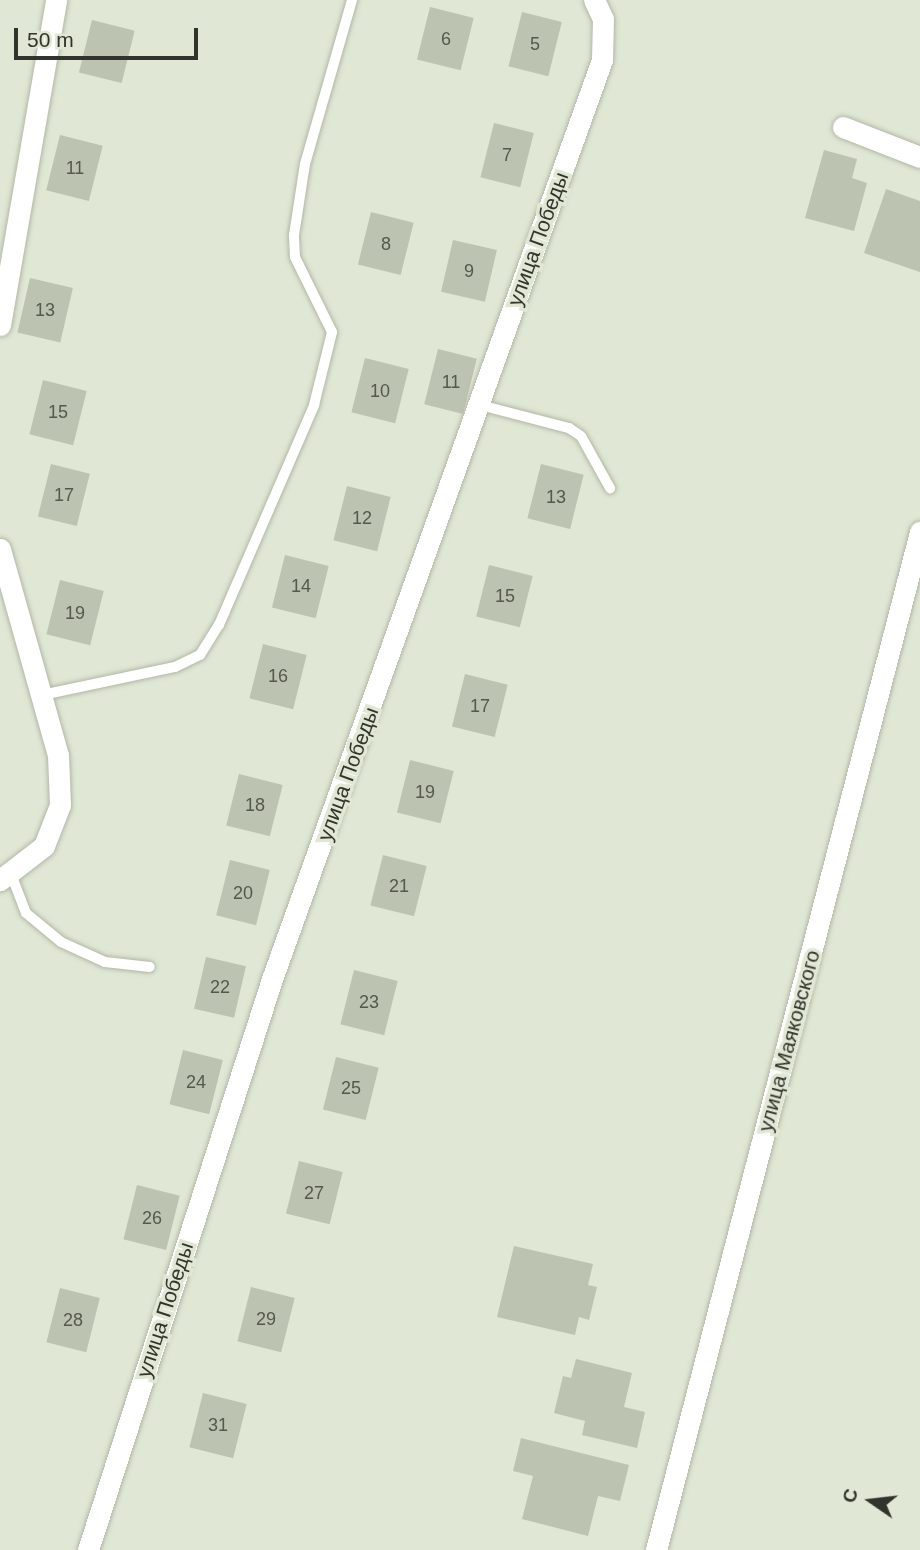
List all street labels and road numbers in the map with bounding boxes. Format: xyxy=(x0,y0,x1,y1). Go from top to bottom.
street label: улица Победы xyxy=(502,169,574,309)
street label: улица Победы xyxy=(312,704,384,844)
street label: улица Маяковского xyxy=(753,947,825,1135)
street label: улица Победы xyxy=(131,1239,199,1381)

